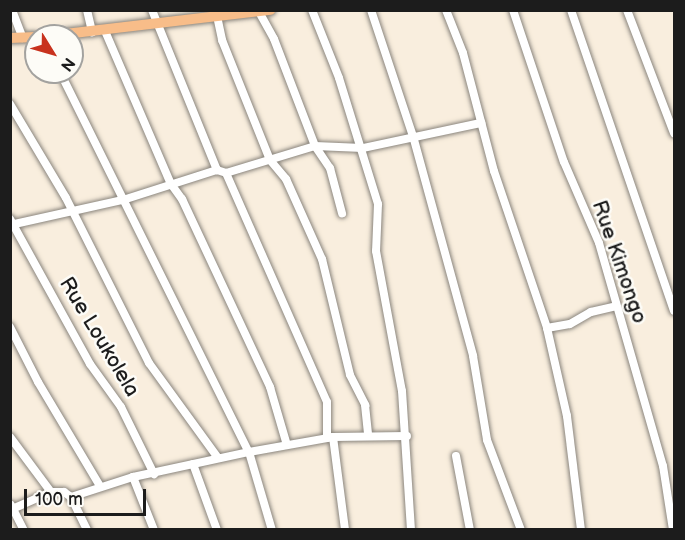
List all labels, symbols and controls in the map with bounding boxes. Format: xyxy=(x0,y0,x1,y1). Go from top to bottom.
north arrow xyxy=(24,24,84,84)
text: N xyxy=(56,53,78,74)
street label: Rue Kimongo xyxy=(586,197,652,327)
street label: Rue Loukolela xyxy=(53,273,145,401)
scale bar xyxy=(27,477,148,515)
text: 100 m xyxy=(35,489,83,510)

